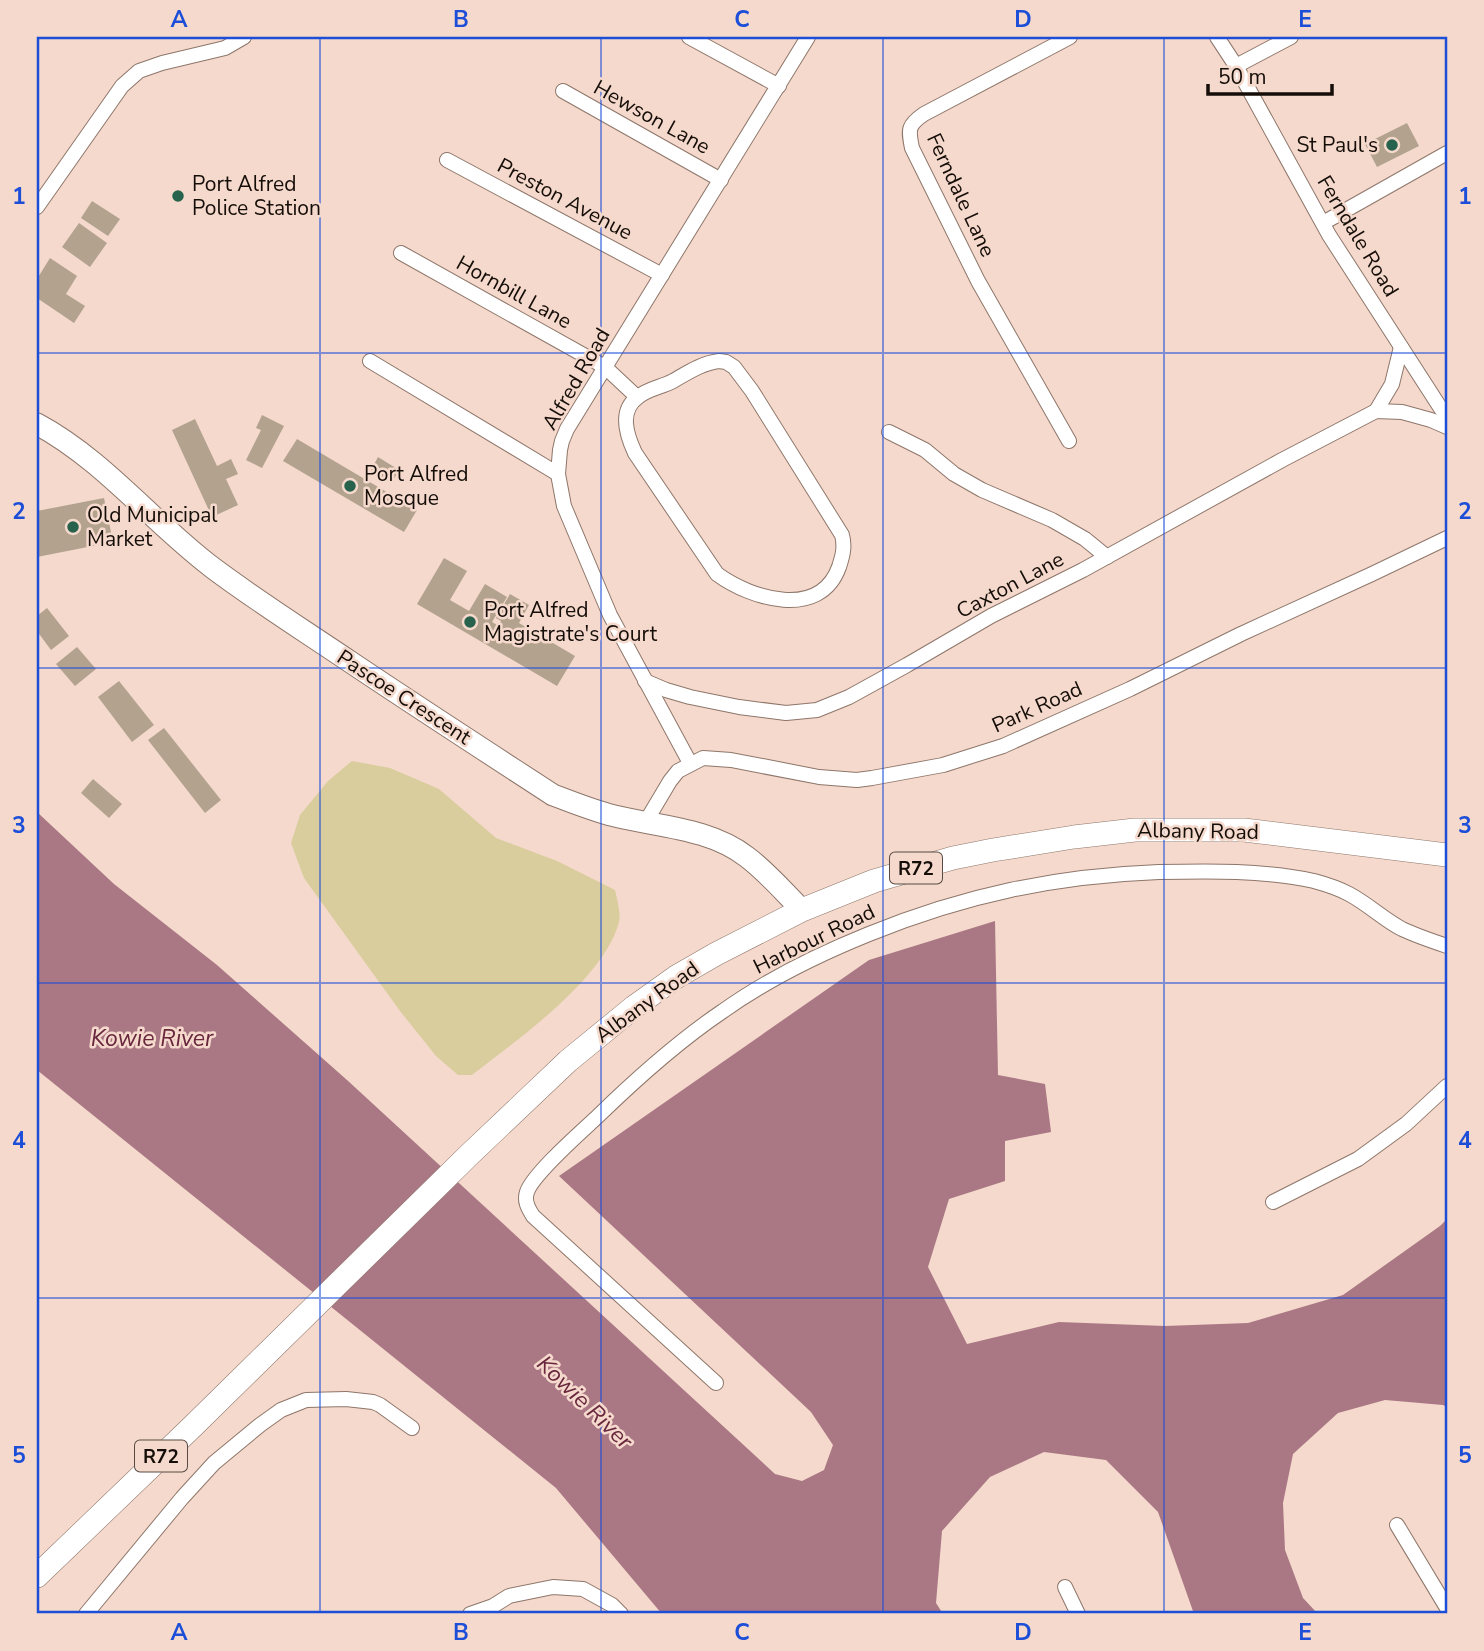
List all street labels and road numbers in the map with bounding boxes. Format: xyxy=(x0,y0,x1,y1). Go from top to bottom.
street label: Hewson Lane xyxy=(589,73,715,161)
street label: Ferndale Lane xyxy=(920,129,1002,261)
street label: Preston Avenue xyxy=(492,152,638,246)
street label: Ferndale Road xyxy=(1311,170,1405,302)
street label: Hornbill Lane xyxy=(451,249,577,335)
street label: Alfred Road xyxy=(536,323,616,435)
street label: Caxton Lane xyxy=(951,545,1069,625)
street label: Pascoe Crescent xyxy=(332,643,477,751)
street label: Park Road xyxy=(987,675,1087,739)
street label: Albany Road xyxy=(1137,816,1259,846)
road number: R72 xyxy=(890,852,942,884)
street label: Harbour Road xyxy=(748,897,880,981)
street label: Albany Road xyxy=(590,955,704,1049)
road number: R72 xyxy=(135,1440,187,1472)

